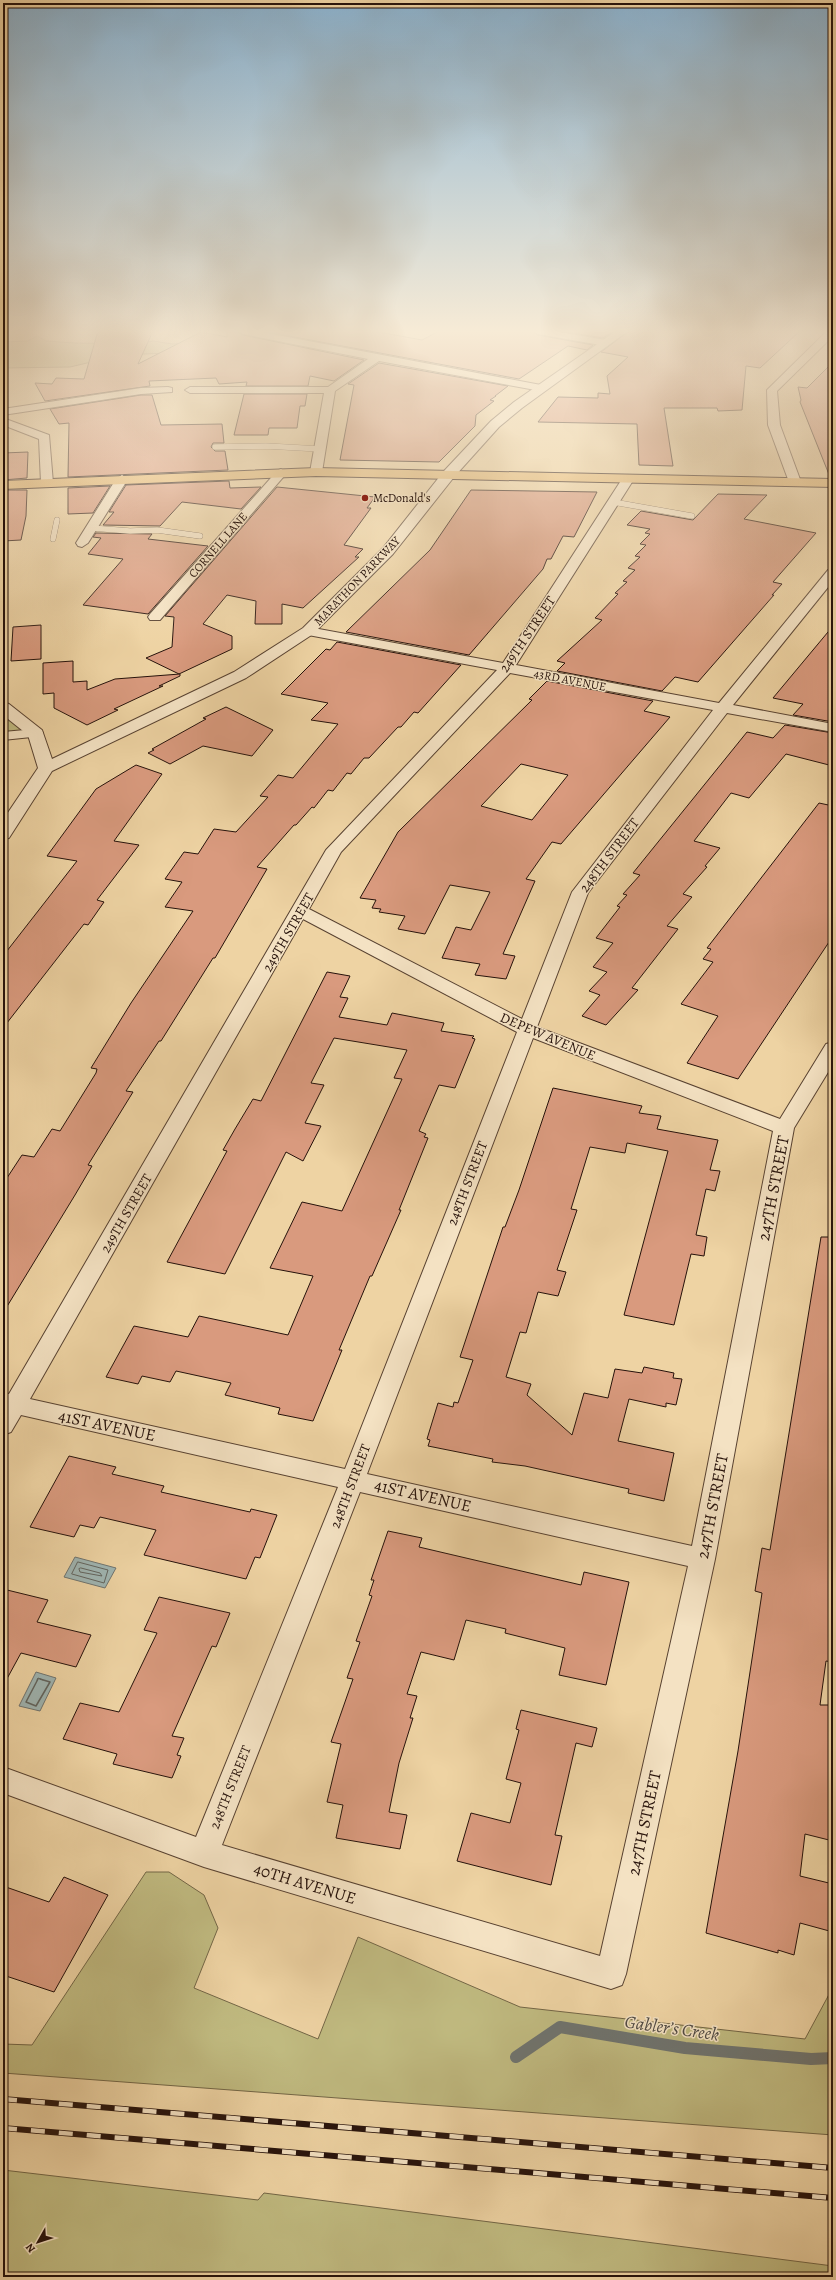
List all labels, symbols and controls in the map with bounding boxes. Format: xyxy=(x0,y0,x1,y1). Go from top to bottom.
place label: McDonald's xyxy=(373,490,431,506)
marker: McDonald's xyxy=(360,493,370,503)
street label: CORNELL LANE xyxy=(185,509,251,581)
street label: MARATHON PARKWAY xyxy=(310,533,404,629)
street label: 249TH STREET xyxy=(495,592,560,676)
street label: 43RD AVENUE xyxy=(532,665,608,695)
street label: 248TH STREET xyxy=(575,814,644,896)
street label: 249TH STREET xyxy=(258,889,319,975)
street label: DEPEW AVENUE xyxy=(497,1008,599,1065)
street label: 247TH STREET xyxy=(752,1133,795,1243)
street label: 248TH STREET xyxy=(443,1138,492,1228)
street label: 249TH STREET xyxy=(96,1170,157,1256)
street label: 41ST AVENUE xyxy=(56,1404,158,1447)
street label: 248TH STREET xyxy=(326,1441,375,1531)
street label: 247TH STREET xyxy=(691,1451,734,1561)
street label: 41ST AVENUE xyxy=(372,1473,474,1518)
street label: 248TH STREET xyxy=(205,1742,256,1832)
street label: 247TH STREET xyxy=(622,1768,667,1878)
street label: 40TH AVENUE xyxy=(251,1857,359,1910)
water label: Gabler’s Creek xyxy=(623,2010,721,2046)
north arrow xyxy=(18,2222,58,2262)
text: N xyxy=(22,2240,39,2256)

